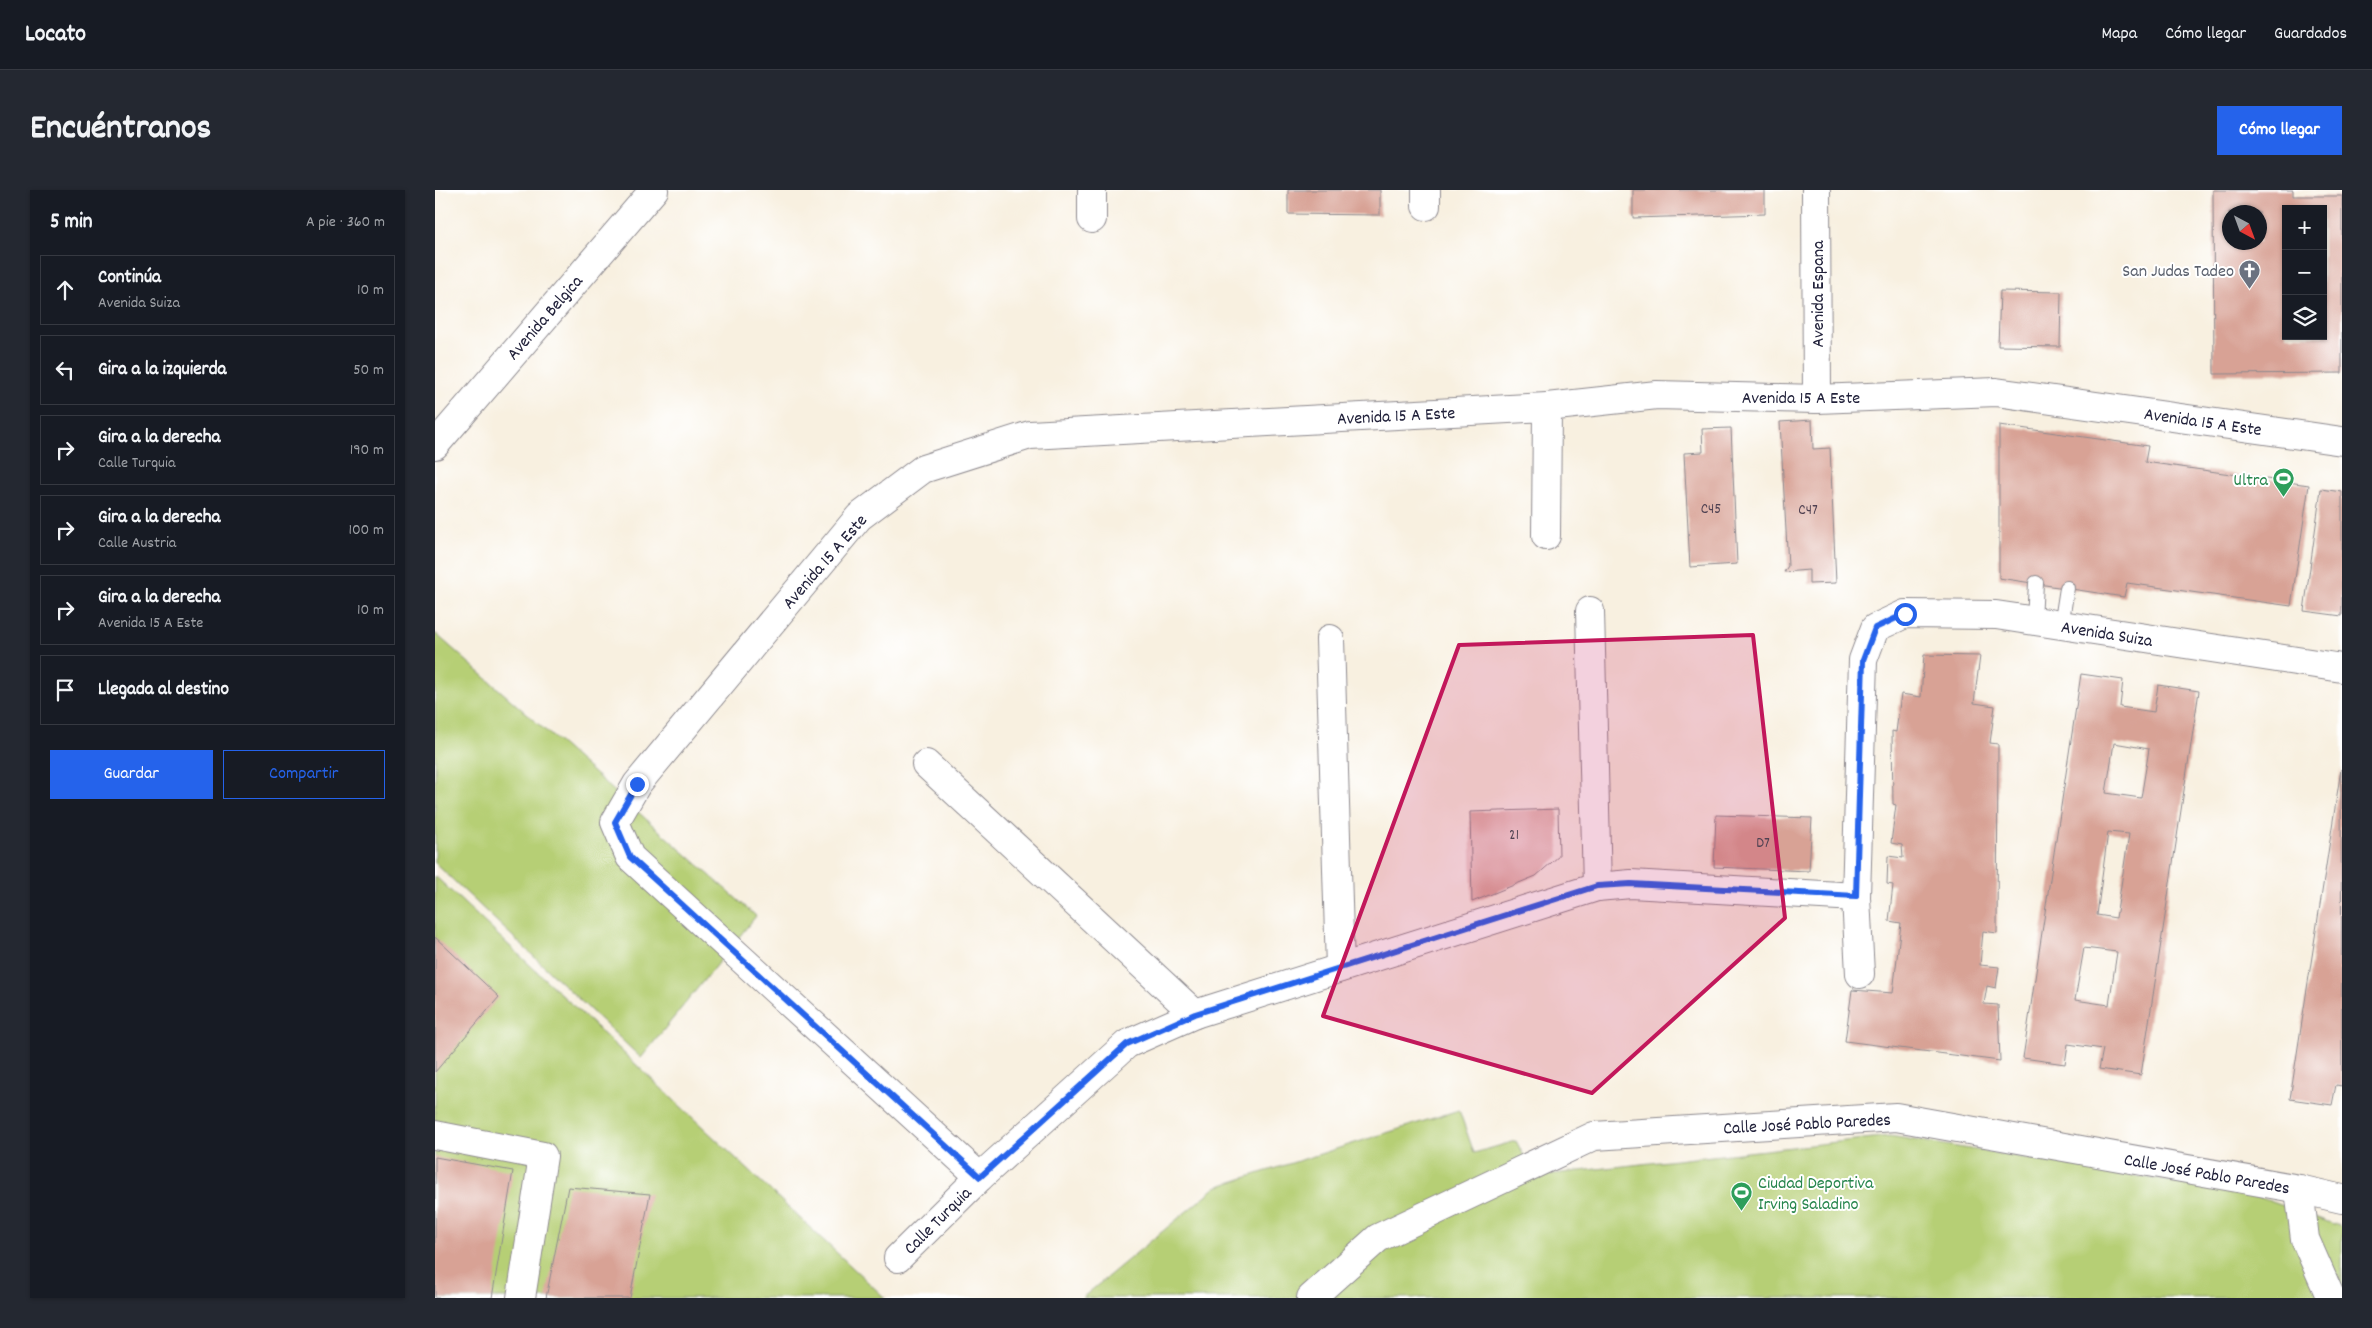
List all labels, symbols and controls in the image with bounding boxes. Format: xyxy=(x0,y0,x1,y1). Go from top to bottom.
text: Locato xyxy=(25,18,86,52)
text: Mapa xyxy=(2101,22,2137,47)
text: Cómo llegar xyxy=(2165,22,2246,47)
text: Guardados xyxy=(2274,22,2347,47)
text: Encuéntranos xyxy=(30,105,211,155)
button: Cómo llegar xyxy=(2217,106,2342,155)
north arrow xyxy=(2222,205,2267,250)
map controls xyxy=(2282,205,2327,340)
button: + xyxy=(2282,205,2327,250)
text: 5 min xyxy=(50,208,93,238)
text: A pie · 360 m xyxy=(306,211,385,234)
street label: Avenida Espana xyxy=(1807,240,1832,348)
button: − xyxy=(2282,250,2327,295)
church icon: San Judas Tadeo xyxy=(2238,258,2262,289)
place label: San Judas Tadeo xyxy=(2122,260,2234,285)
text: Continúa xyxy=(98,265,161,292)
street label: Avenida Belgica xyxy=(502,270,590,367)
icon: ahead xyxy=(51,276,79,304)
text: 10 m xyxy=(357,279,384,302)
text: Avenida Suiza xyxy=(98,292,180,315)
button: layers xyxy=(2282,295,2327,340)
icon: left xyxy=(51,356,79,384)
text: Gira a la izquierda xyxy=(98,357,226,384)
text: 50 m xyxy=(353,359,384,382)
street label: Avenida 15 A Este xyxy=(1742,387,1860,412)
street label: Avenida 15 A Este xyxy=(1336,402,1456,433)
street label: Avenida 15 A Este xyxy=(2142,403,2263,444)
text: Gira a la derecha xyxy=(98,425,220,452)
icon: right xyxy=(51,436,79,464)
text: 190 m xyxy=(350,439,384,462)
text: Calle Turquia xyxy=(98,452,175,475)
sports icon: Ultra xyxy=(2272,467,2296,498)
place label: Ultra xyxy=(2233,469,2269,494)
house number: C45 xyxy=(1701,499,1721,521)
house number: C47 xyxy=(1798,500,1818,522)
text: Gira a la derecha xyxy=(98,505,220,532)
street label: Avenida 15 A Este xyxy=(778,510,874,616)
icon: right xyxy=(51,516,79,544)
text: 100 m xyxy=(348,519,384,542)
text: Calle Austria xyxy=(98,532,176,555)
text: Gira a la derecha xyxy=(98,585,220,612)
icon: right xyxy=(51,596,79,624)
text: 10 m xyxy=(357,599,384,622)
route start xyxy=(1894,603,1917,626)
text: Avenida 15 A Este xyxy=(98,612,203,635)
street label: Avenida Suiza xyxy=(2059,616,2155,655)
icon: arrive xyxy=(51,676,79,704)
text: Llegada al destino xyxy=(98,677,229,704)
button: Guardar xyxy=(50,750,213,799)
button: Compartir xyxy=(223,750,385,799)
route end xyxy=(626,773,649,796)
house number: 21 xyxy=(1509,825,1519,847)
house number: D7 xyxy=(1756,833,1770,855)
street label: Calle José Pablo Paredes xyxy=(1723,1109,1892,1142)
street label: Calle José Pablo Paredes xyxy=(2122,1149,2291,1202)
place label: Ciudad Deportiva Irving Saladino xyxy=(1758,1172,1874,1218)
sports icon: Ciudad Deportiva Irving Saladino xyxy=(1730,1180,1754,1211)
street label: Calle Turquia xyxy=(899,1182,979,1261)

